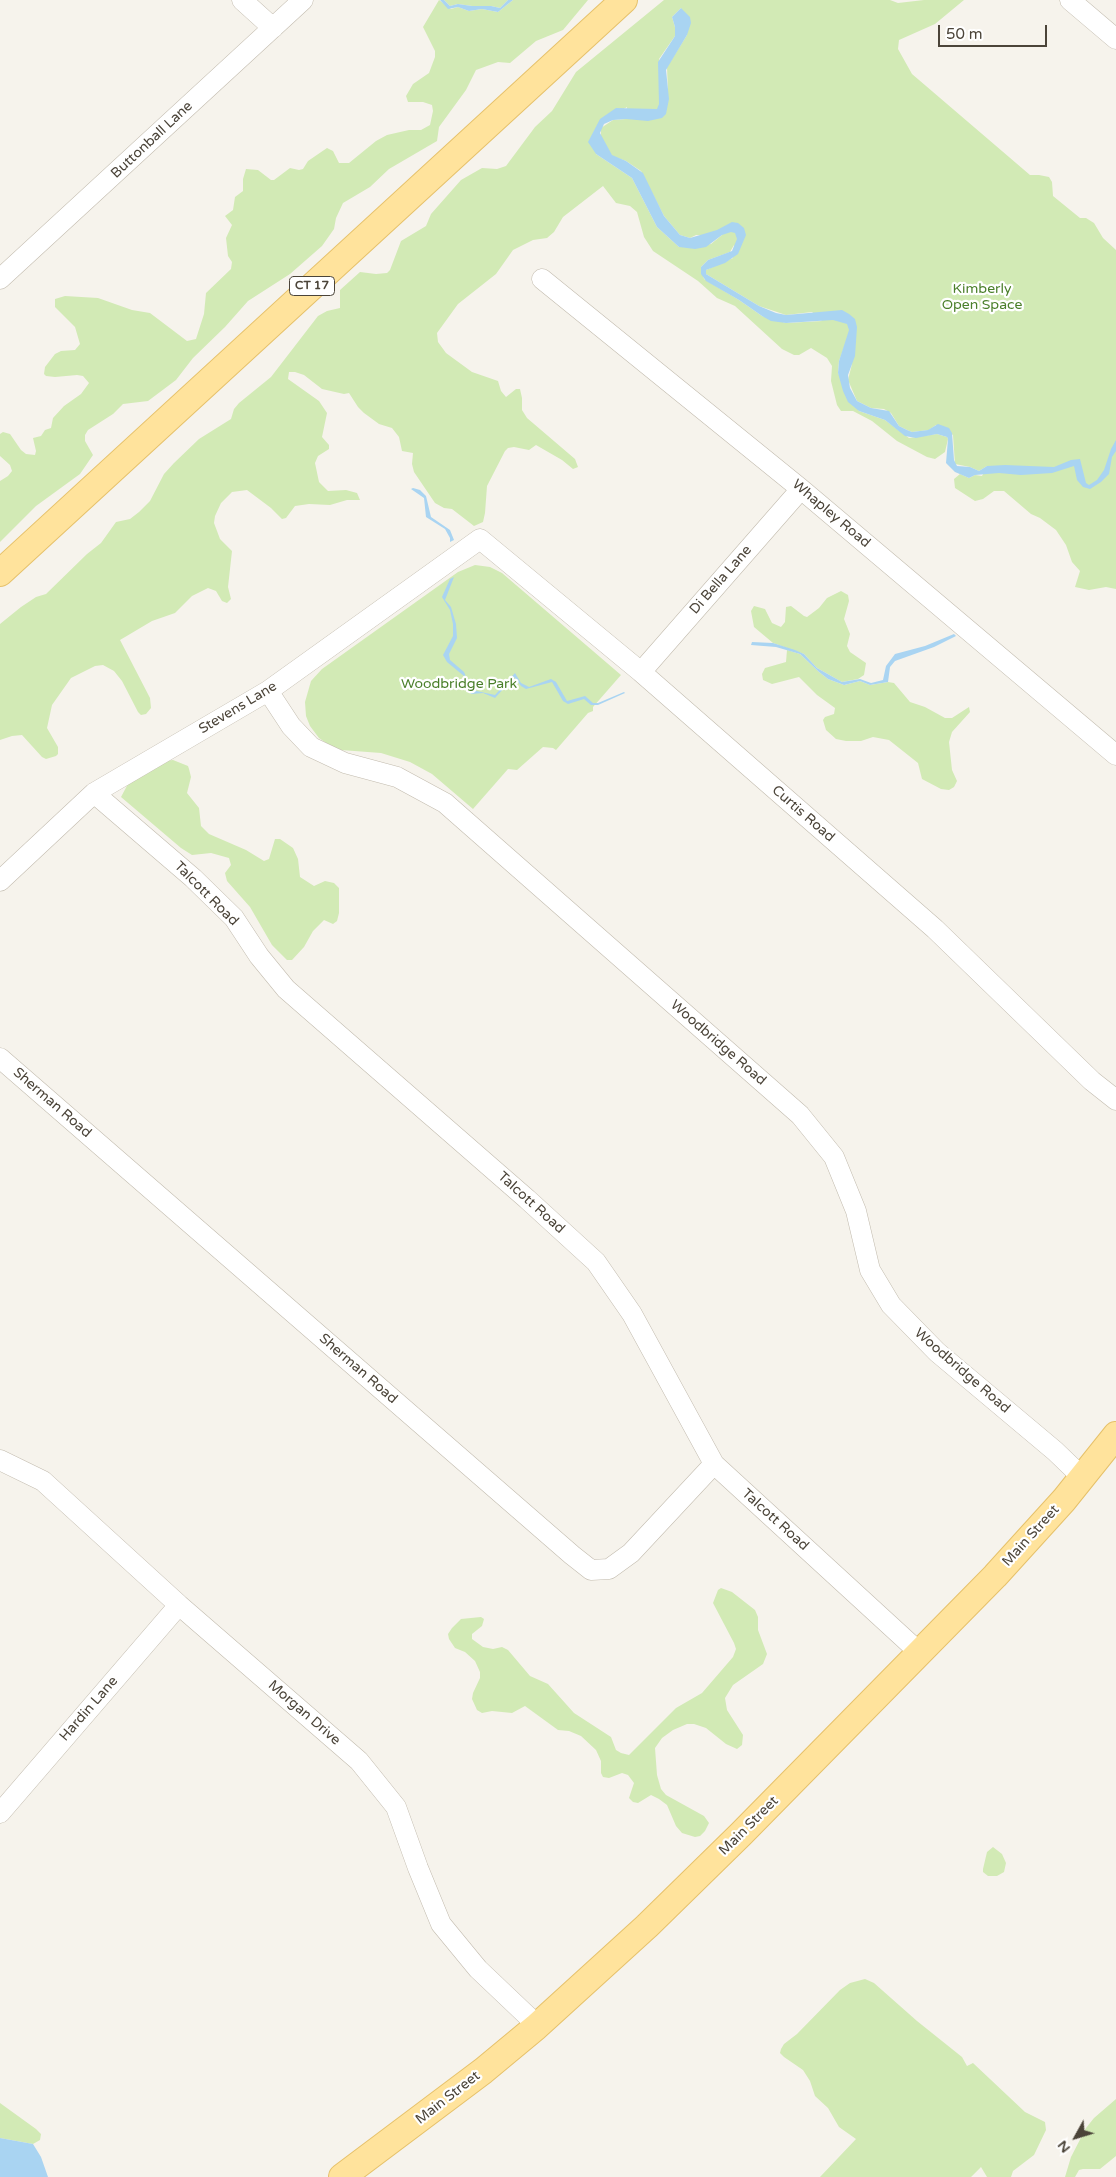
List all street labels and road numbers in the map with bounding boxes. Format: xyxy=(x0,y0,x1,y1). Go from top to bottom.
street label: Buttonball Lane xyxy=(108,98,196,182)
road number: CT 17 xyxy=(290,276,334,296)
street label: Whapley Road xyxy=(788,476,874,552)
street label: Di Bella Lane xyxy=(686,542,756,618)
street label: Stevens Lane xyxy=(196,678,280,738)
street label: Curtis Road xyxy=(768,782,838,846)
street label: Talcott Road xyxy=(170,858,242,930)
street label: Woodbridge Road xyxy=(667,997,769,1089)
street label: Sherman Road xyxy=(9,1064,95,1142)
street label: Talcott Road xyxy=(494,1169,568,1237)
street label: Woodbridge Road xyxy=(911,1325,1013,1417)
street label: Sherman Road xyxy=(315,1330,401,1408)
street label: Talcott Road xyxy=(738,1486,812,1554)
street label: Main Street xyxy=(999,1502,1063,1570)
street label: Hardin Lane xyxy=(56,1673,122,1745)
street label: Morgan Drive xyxy=(264,1677,344,1749)
street label: Main Street xyxy=(716,1793,782,1859)
street label: Main Street xyxy=(412,2068,484,2128)

